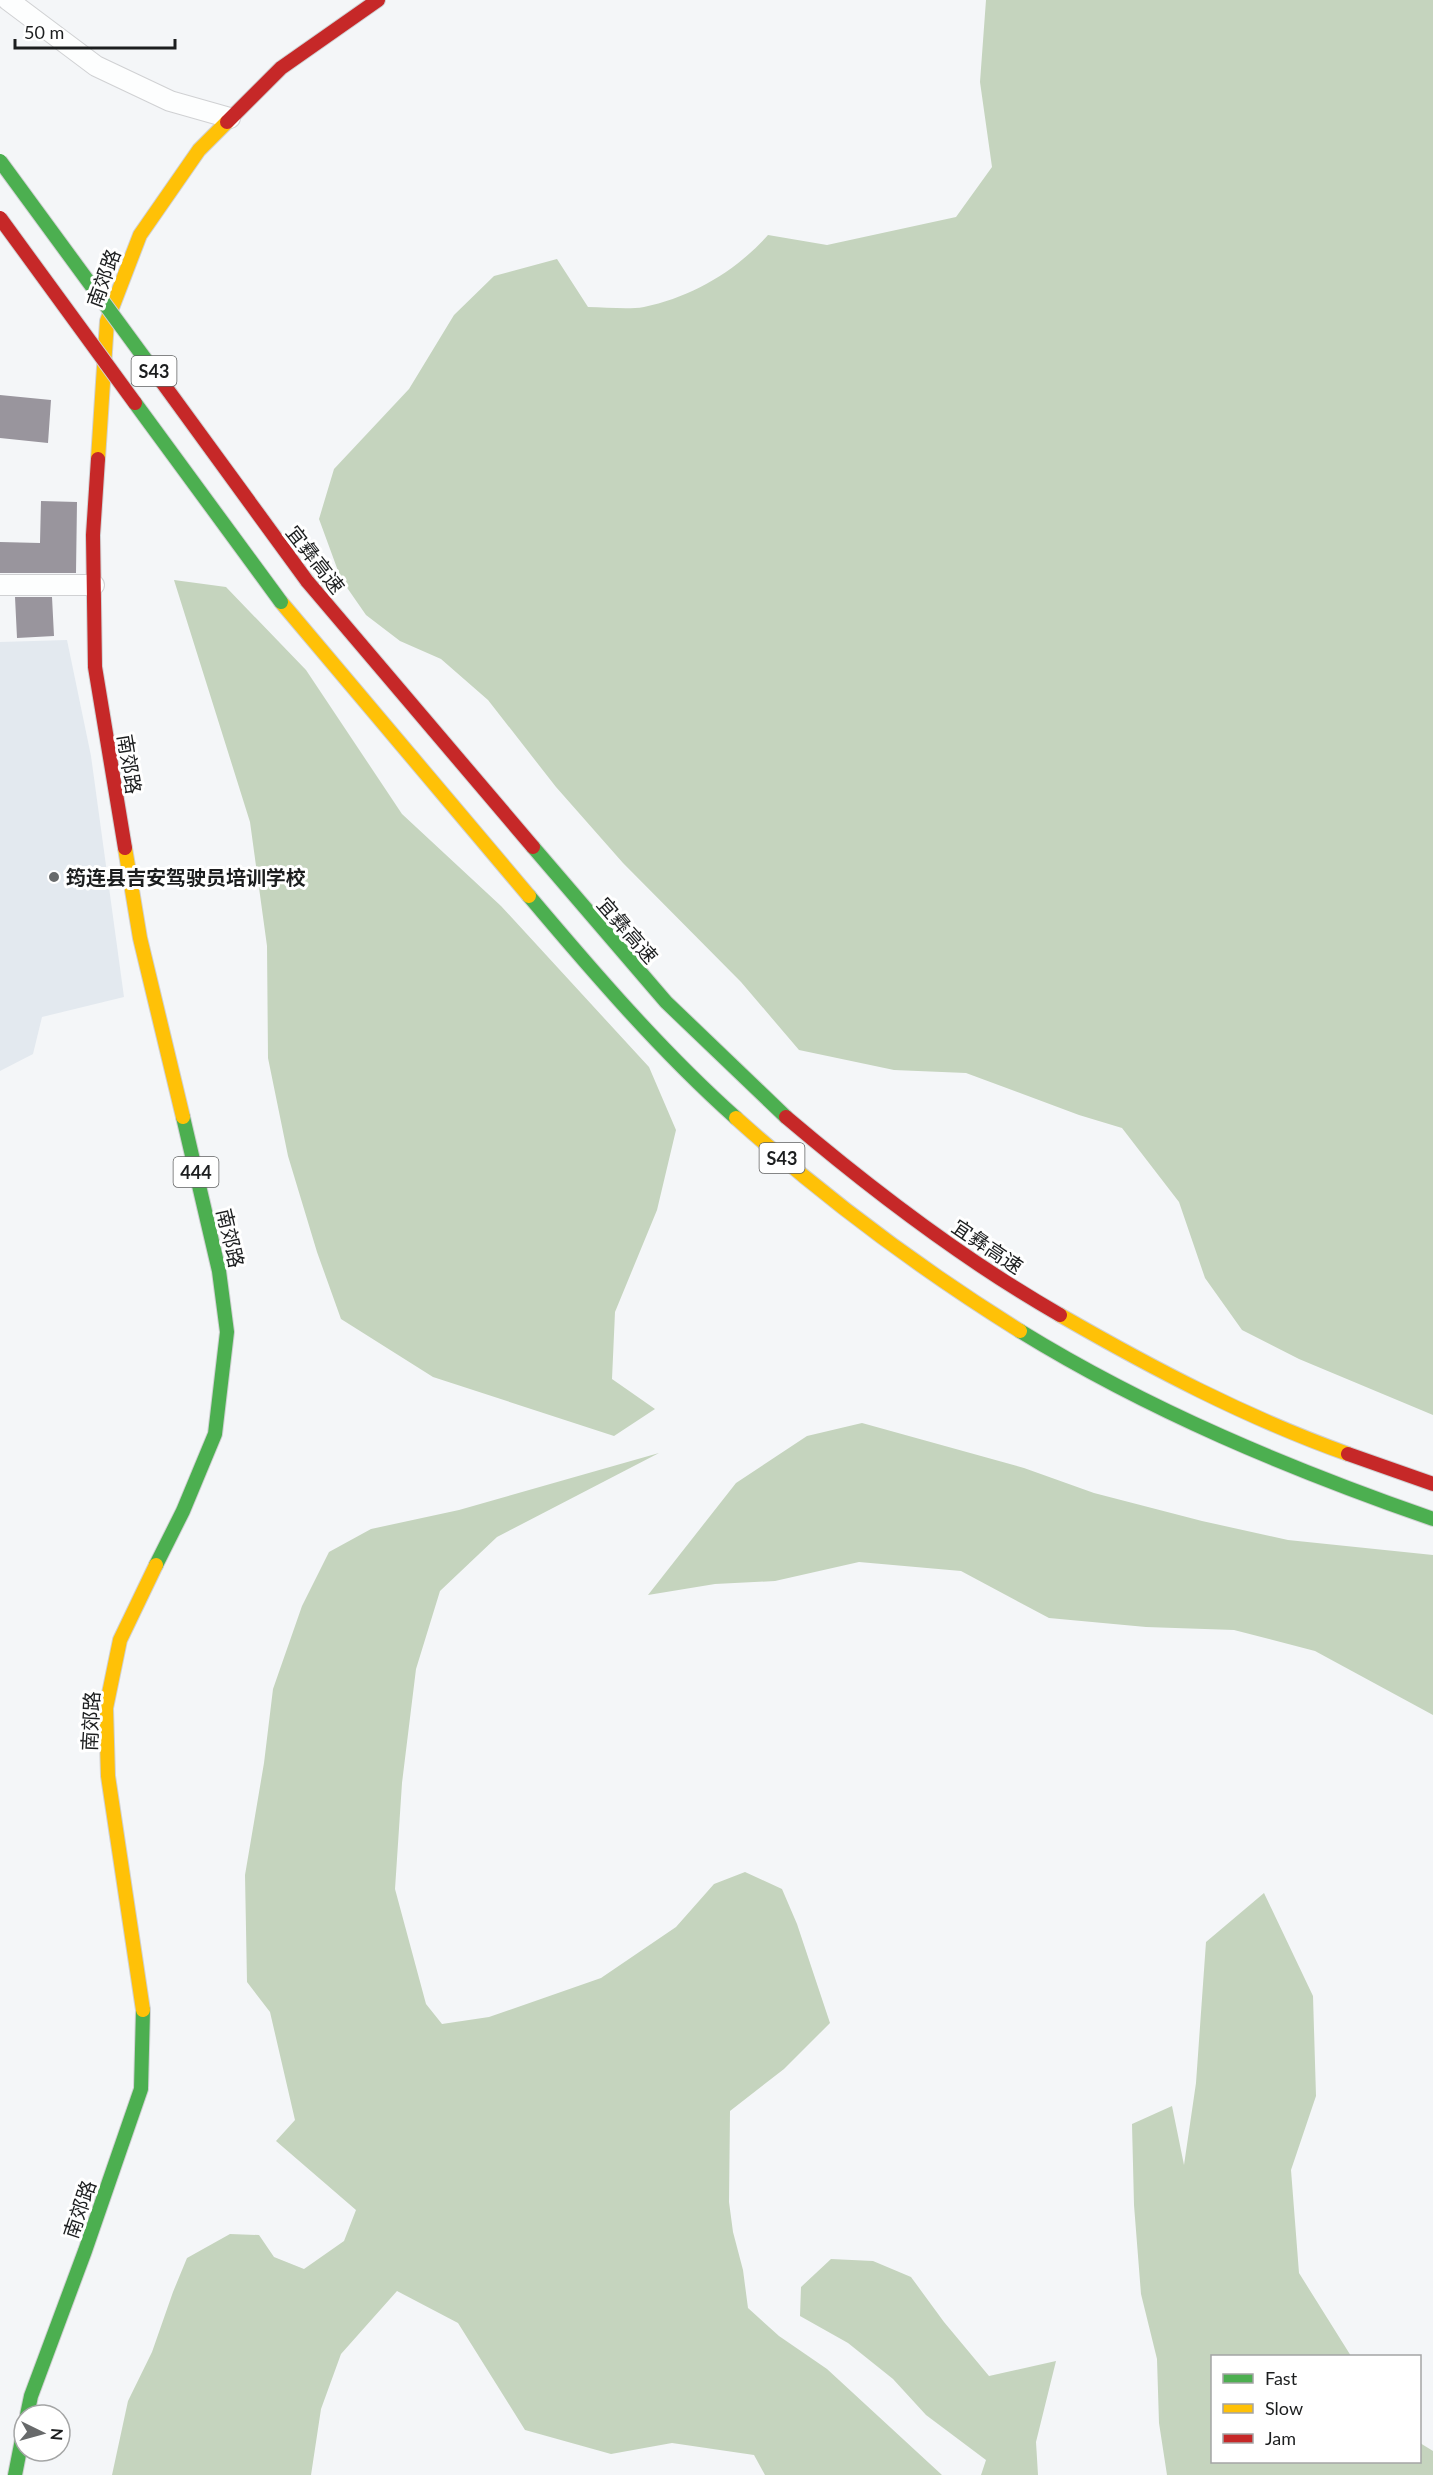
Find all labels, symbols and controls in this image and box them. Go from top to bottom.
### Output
scale bar [15,12,176,50]
text: 50 m [24,21,64,43]
street label: 南郊路 [81,246,125,310]
road number: S43 [132,356,176,386]
street label: 宜彝高速 [282,520,350,598]
street label: 南郊路 [113,732,147,796]
place label: 筠连县吉安驾驶员培训学校 [66,865,306,889]
marker: 筠连县吉安驾驶员培训学校 [47,870,61,884]
street label: 宜彝高速 [593,892,663,968]
road number: S43 [760,1143,804,1173]
road number: 444 [174,1157,218,1187]
street label: 南郊路 [213,1206,249,1270]
street label: 宜彝高速 [948,1214,1028,1278]
street label: 南郊路 [76,1690,104,1752]
street label: 南郊路 [58,2177,100,2241]
legend [1211,2355,1421,2463]
text: Fast [1265,2367,1298,2389]
text: Slow [1265,2397,1303,2419]
north arrow [12,2403,72,2463]
text: N [47,2427,67,2441]
text: Jam [1265,2427,1296,2449]

